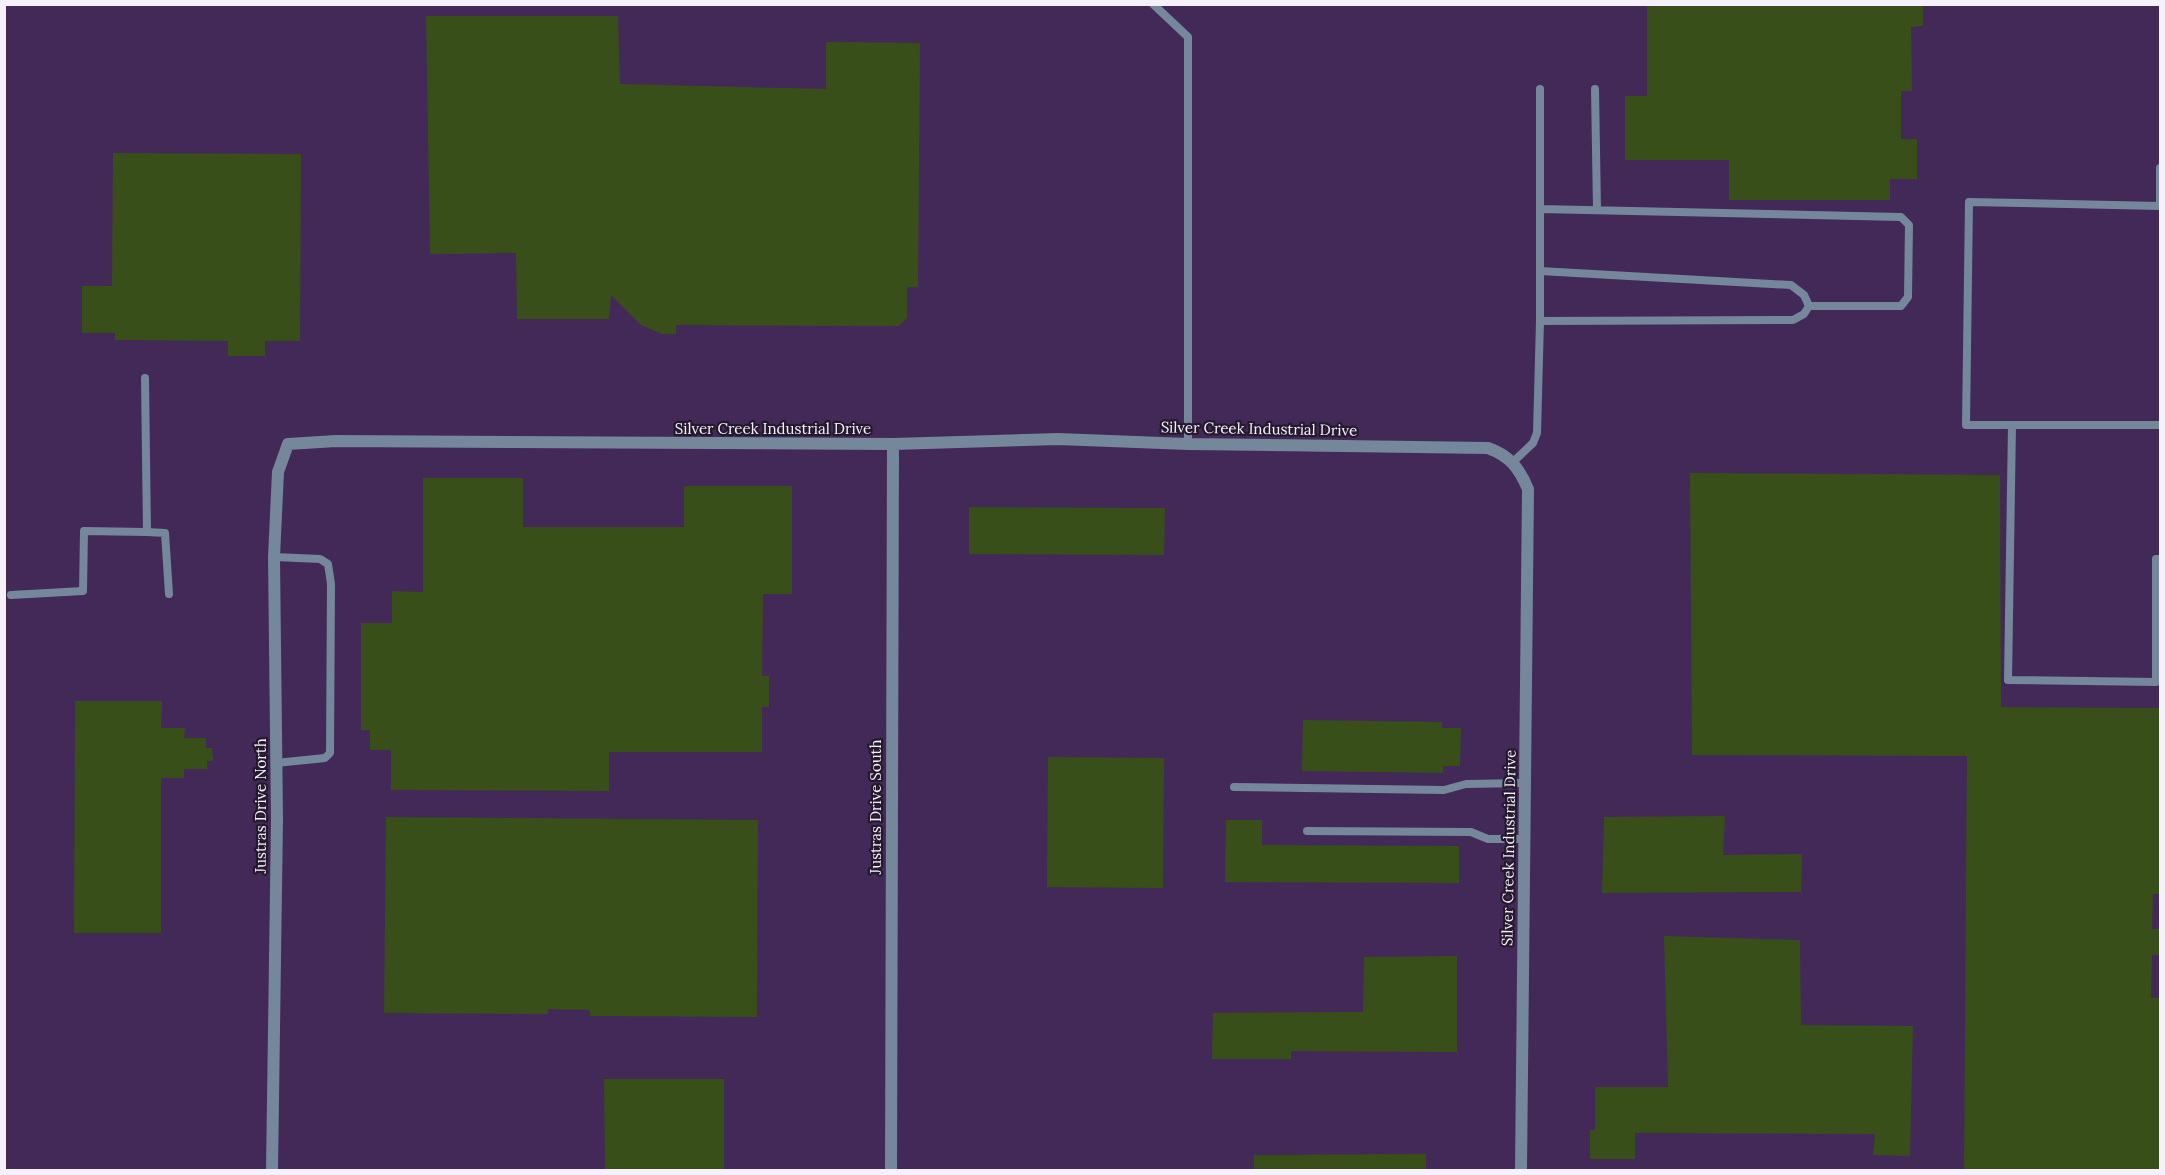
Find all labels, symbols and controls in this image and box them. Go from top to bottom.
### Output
street label: Silver Creek Industrial Drive [1161,417,1357,440]
street label: Silver Creek Industrial Drive [675,419,871,438]
street label: Justras Drive North [251,738,270,875]
street label: Justras Drive South [866,740,885,875]
street label: Silver Creek Industrial Drive [1497,750,1520,946]

